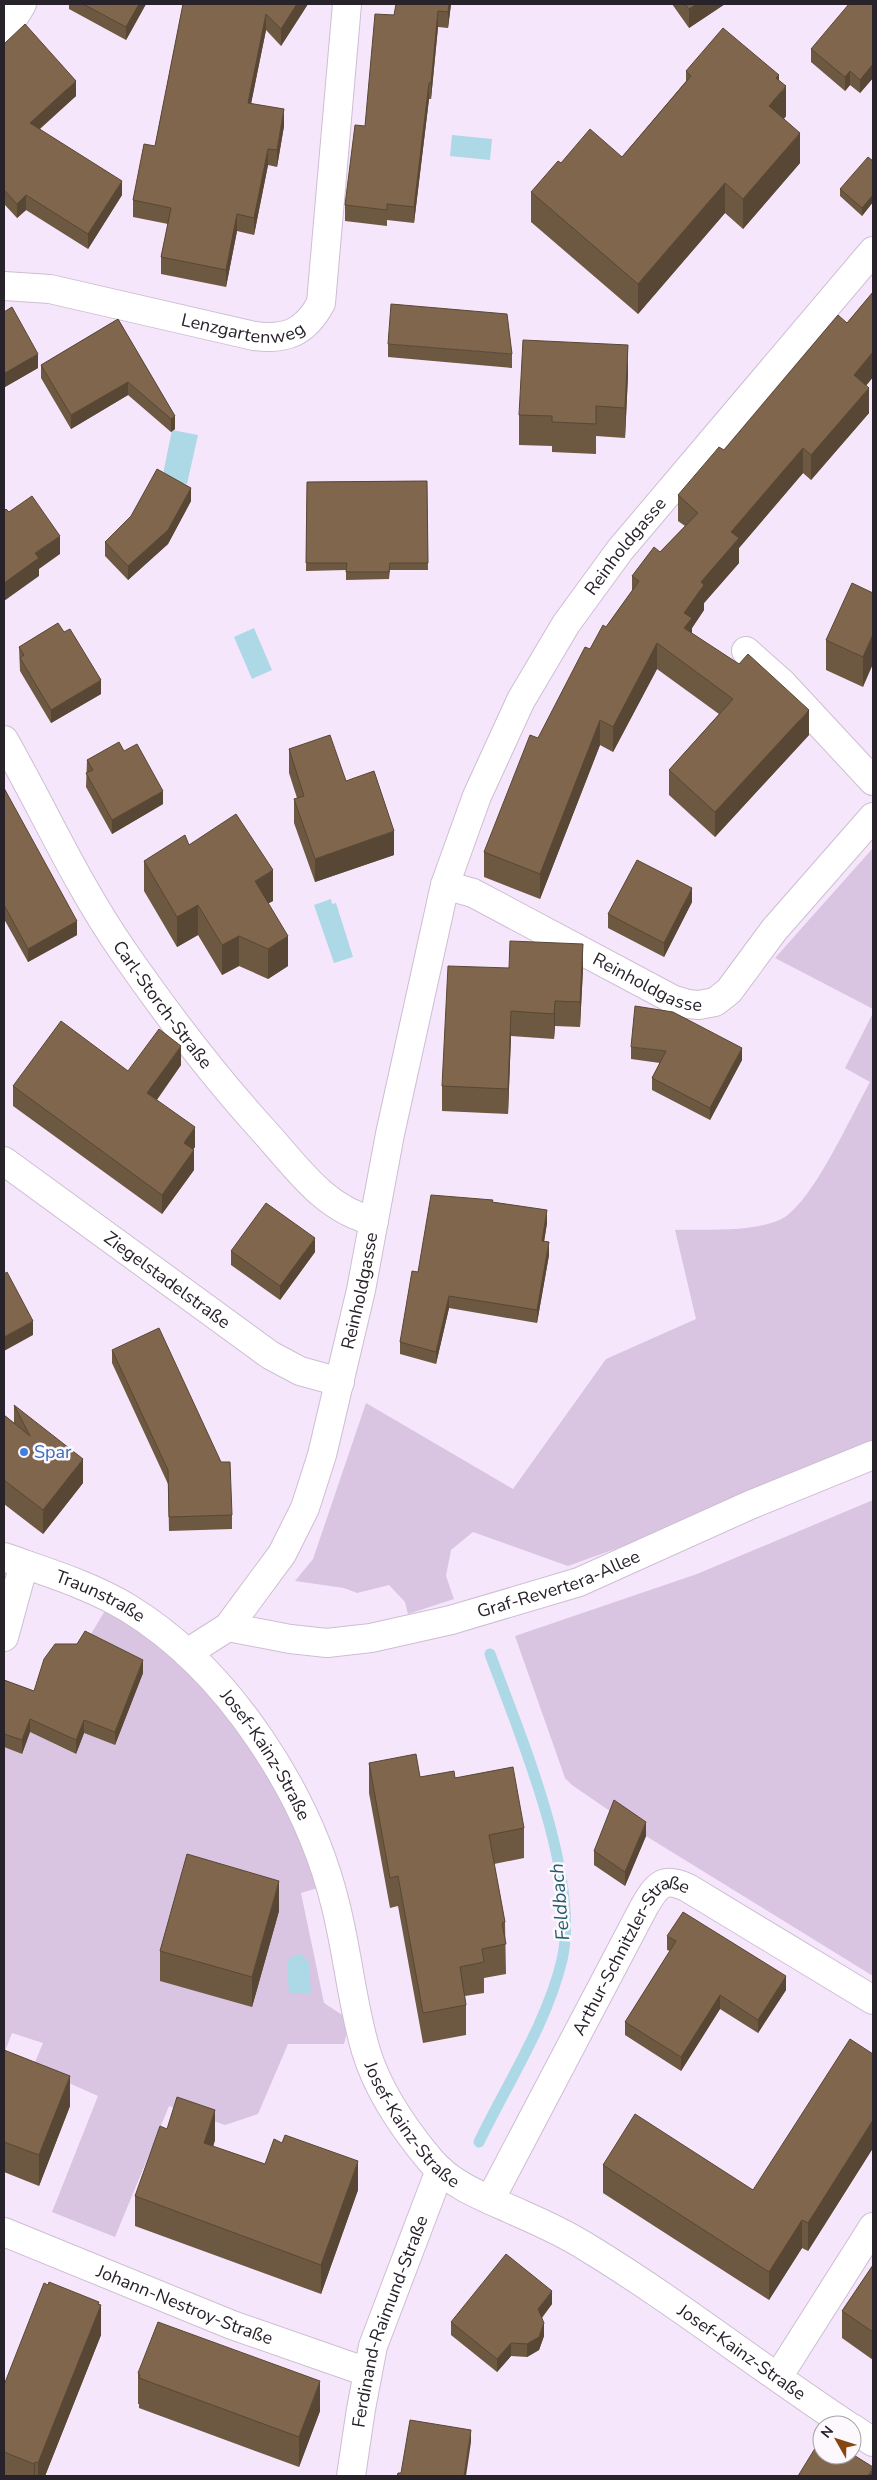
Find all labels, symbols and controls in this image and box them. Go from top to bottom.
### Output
street label: Lenzgartenweg [179,308,310,349]
street label: Reinholdgasse [579,492,672,600]
street label: Carl-Storch-Straße [107,936,218,1074]
street label: Reinholdgasse [589,947,703,1017]
street label: Ziegelstadelstraße [99,1226,235,1334]
street label: Reinholdgasse [335,1230,383,1352]
place label: Spar [34,1440,72,1464]
marker: Spar [18,1446,30,1458]
street label: Graf-Revertera-Allee [474,1544,644,1624]
street label: Traunstraße [52,1564,150,1628]
street label: Josef-Kainz-Straße [214,1683,316,1824]
water label: Feldbach [544,1862,576,1942]
street label: Arthur-Schnitzler-Straße [567,1870,694,2040]
street label: Josef-Kainz-Straße [358,2057,464,2193]
street label: Ferdinand-Raimund-Straße [346,2212,434,2429]
street label: Johann-Nestroy-Straße [92,2259,276,2350]
street label: Josef-Kainz-Straße [672,2298,811,2406]
north arrow [812,2415,862,2465]
text: N [817,2422,838,2442]

